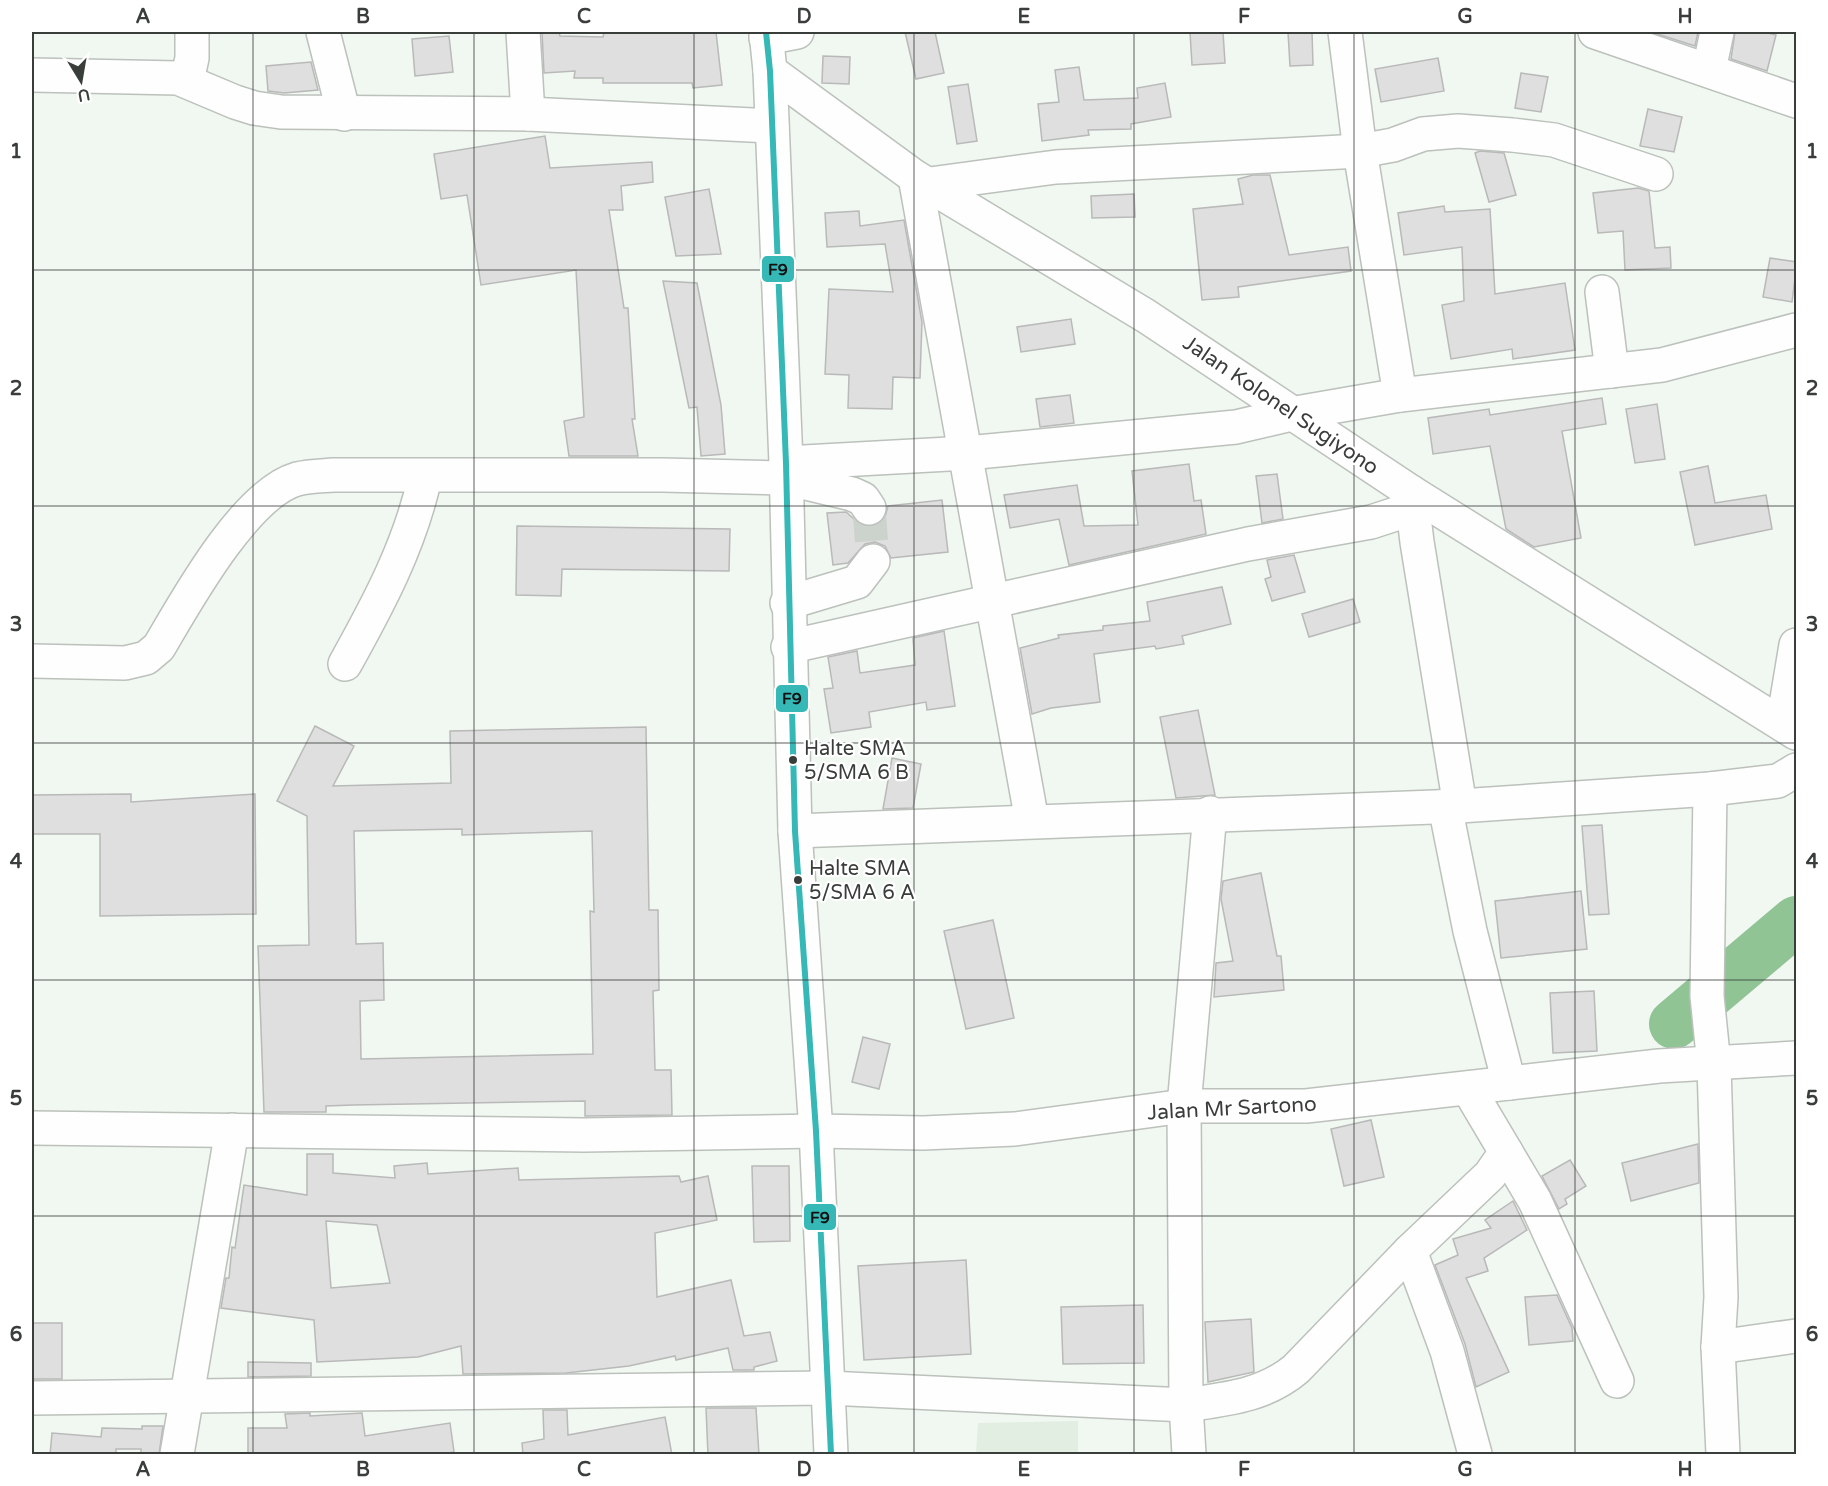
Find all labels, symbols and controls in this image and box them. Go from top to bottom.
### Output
text: A [136,5,151,29]
text: B [356,5,370,29]
text: C [577,5,591,29]
text: D [796,5,812,29]
text: E [1018,5,1031,29]
text: F [1238,5,1250,29]
text: G [1457,5,1473,29]
text: H [1677,5,1693,29]
north arrow [51,51,111,111]
text: U [76,84,92,106]
text: 1 [10,140,22,164]
text: 1 [1806,140,1818,164]
line badge: F9 [761,255,795,283]
text: F9 [768,260,788,280]
street label: Jalan Kolonel Sugiyono [1178,331,1383,480]
text: 2 [10,377,22,401]
text: 2 [1806,377,1818,401]
text: 3 [10,613,22,637]
text: 3 [1806,613,1818,637]
line badge: F9 [775,684,809,713]
text: F9 [782,689,802,709]
place label: Halte SMA 5/SMA 6 B [804,737,909,785]
marker: Halte SMA 5/SMA 6 B [787,754,799,766]
text: 4 [10,850,23,874]
text: 4 [1806,850,1819,874]
place label: Halte SMA 5/SMA 6 A [809,857,915,905]
marker: Halte SMA 5/SMA 6 A [792,874,804,886]
text: 5 [10,1087,22,1111]
text: 5 [1806,1087,1818,1111]
street label: Jalan Mr Sartono [1147,1092,1317,1125]
line badge: F9 [803,1203,837,1231]
text: F9 [810,1208,830,1228]
text: 6 [10,1323,22,1347]
text: 6 [1806,1323,1818,1347]
text: A [136,1458,151,1482]
text: B [356,1458,370,1482]
text: C [577,1458,591,1482]
text: D [796,1458,812,1482]
text: E [1018,1458,1031,1482]
text: F [1238,1458,1250,1482]
text: G [1457,1458,1473,1482]
text: H [1677,1458,1693,1482]

